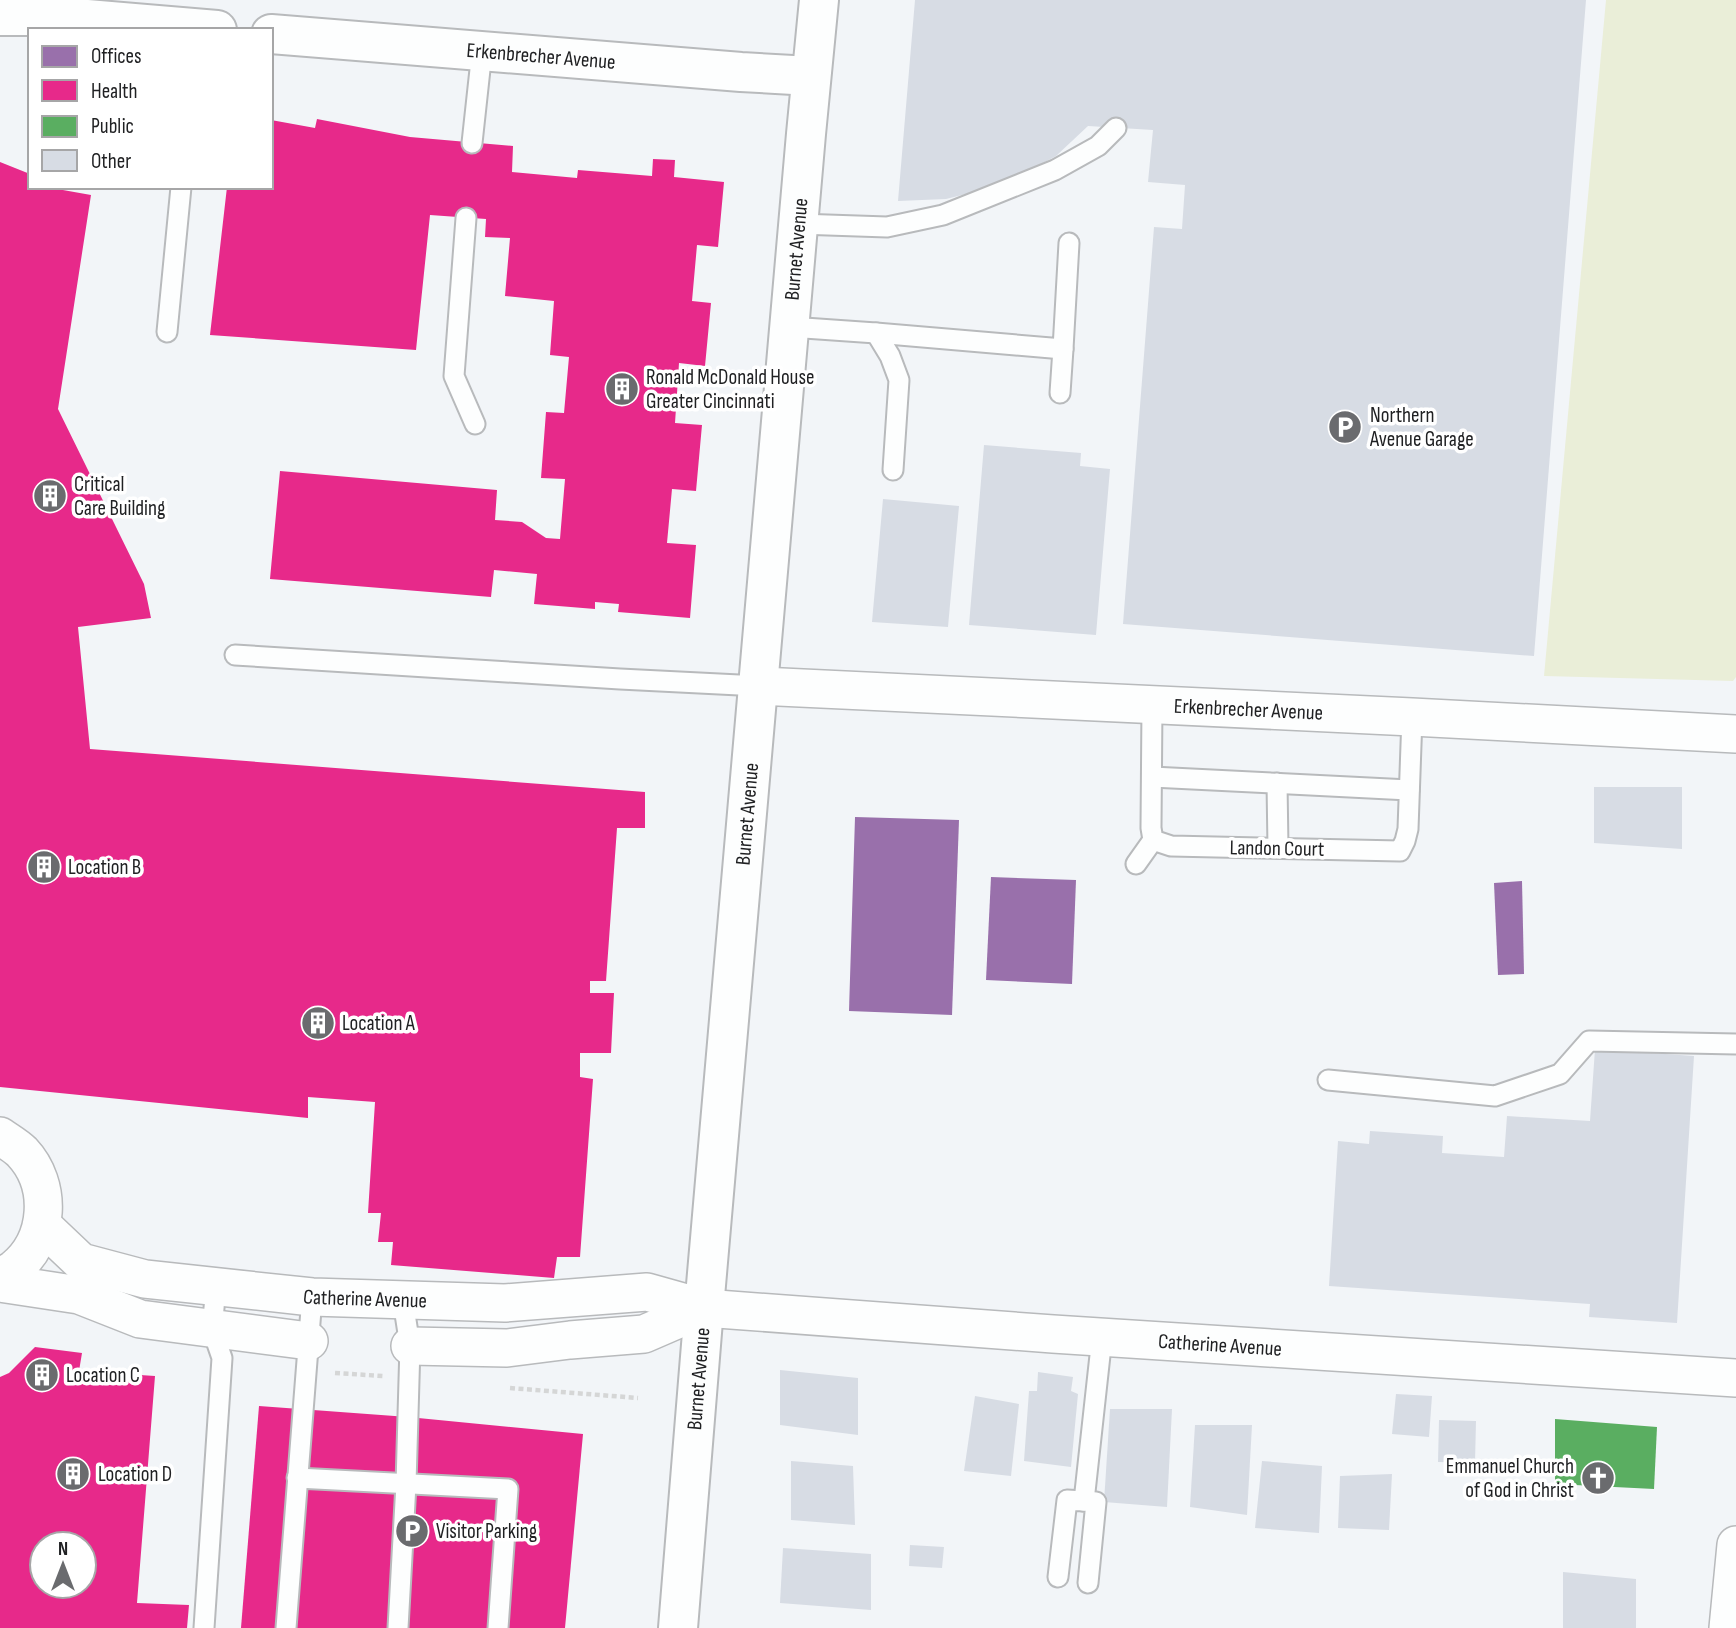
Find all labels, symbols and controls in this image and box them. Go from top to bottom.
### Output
legend [28,28,273,189]
street label: Erkenbrecher Avenue [466,38,617,75]
text: Offices [91,44,142,69]
text: Health [91,79,138,104]
text: Public [91,114,134,139]
text: Other [91,149,131,174]
street label: Burnet Avenue [780,197,813,301]
place label: Ronald McDonald House Greater Cincinnati [646,365,814,414]
building icon: Ronald McDonald House Greater Cincinnati [603,370,641,408]
place label: Northern Avenue Garage [1369,403,1474,452]
parking icon: Northern Avenue Garage [1326,408,1364,446]
place label: Critical Care Building [74,472,165,521]
building icon: Critical Care Building [31,477,69,515]
street label: Erkenbrecher Avenue [1173,694,1324,726]
street label: Burnet Avenue [731,762,764,866]
street label: Landon Court [1229,835,1325,862]
building icon: Location B [25,848,63,886]
place label: Location B [68,855,141,880]
building icon: Location A [299,1004,337,1042]
place label: Location A [342,1011,416,1036]
street label: Catherine Avenue [302,1284,427,1314]
street label: Burnet Avenue [682,1327,715,1431]
street label: Catherine Avenue [1157,1329,1283,1362]
building icon: Location C [23,1356,61,1394]
place label: Location C [66,1363,140,1388]
place label: Emmanuel Church of God in Christ [1446,1454,1574,1503]
building icon: Location D [54,1455,92,1493]
church icon: Emmanuel Church of God in Christ [1579,1459,1617,1497]
place label: Location D [98,1462,172,1487]
parking icon: Visitor Parking [393,1512,431,1550]
place label: Visitor Parking [436,1519,537,1544]
north arrow [28,1530,98,1600]
text: N [58,1538,68,1561]

